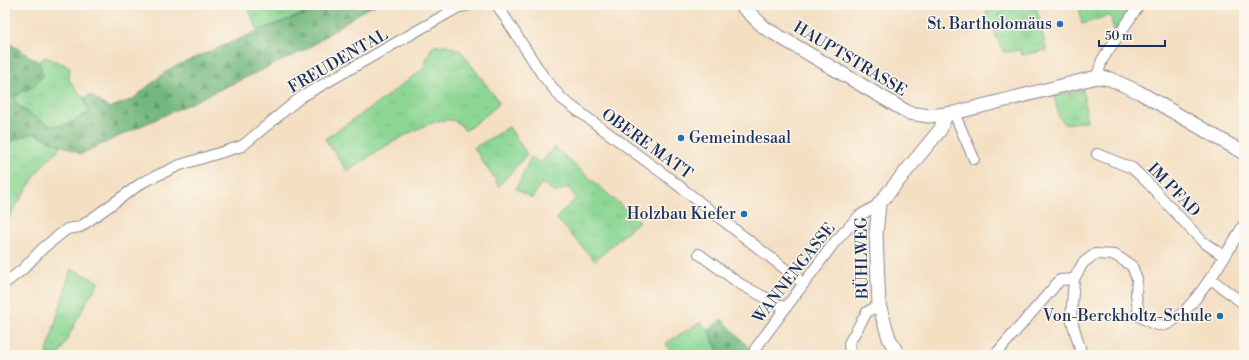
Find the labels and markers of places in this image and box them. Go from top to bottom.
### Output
place label: St. Bartholomäus [927,14,1052,34]
marker: St. Bartholomäus [1055,19,1065,29]
place label: Gemeindesaal [689,128,791,148]
marker: Gemeindesaal [676,133,686,143]
place label: Holzbau Kiefer [627,204,736,224]
marker: Holzbau Kiefer [739,209,749,219]
place label: Von-Berckholtz-Schule [1042,306,1212,326]
marker: Von-Berckholtz-Schule [1215,311,1225,321]

